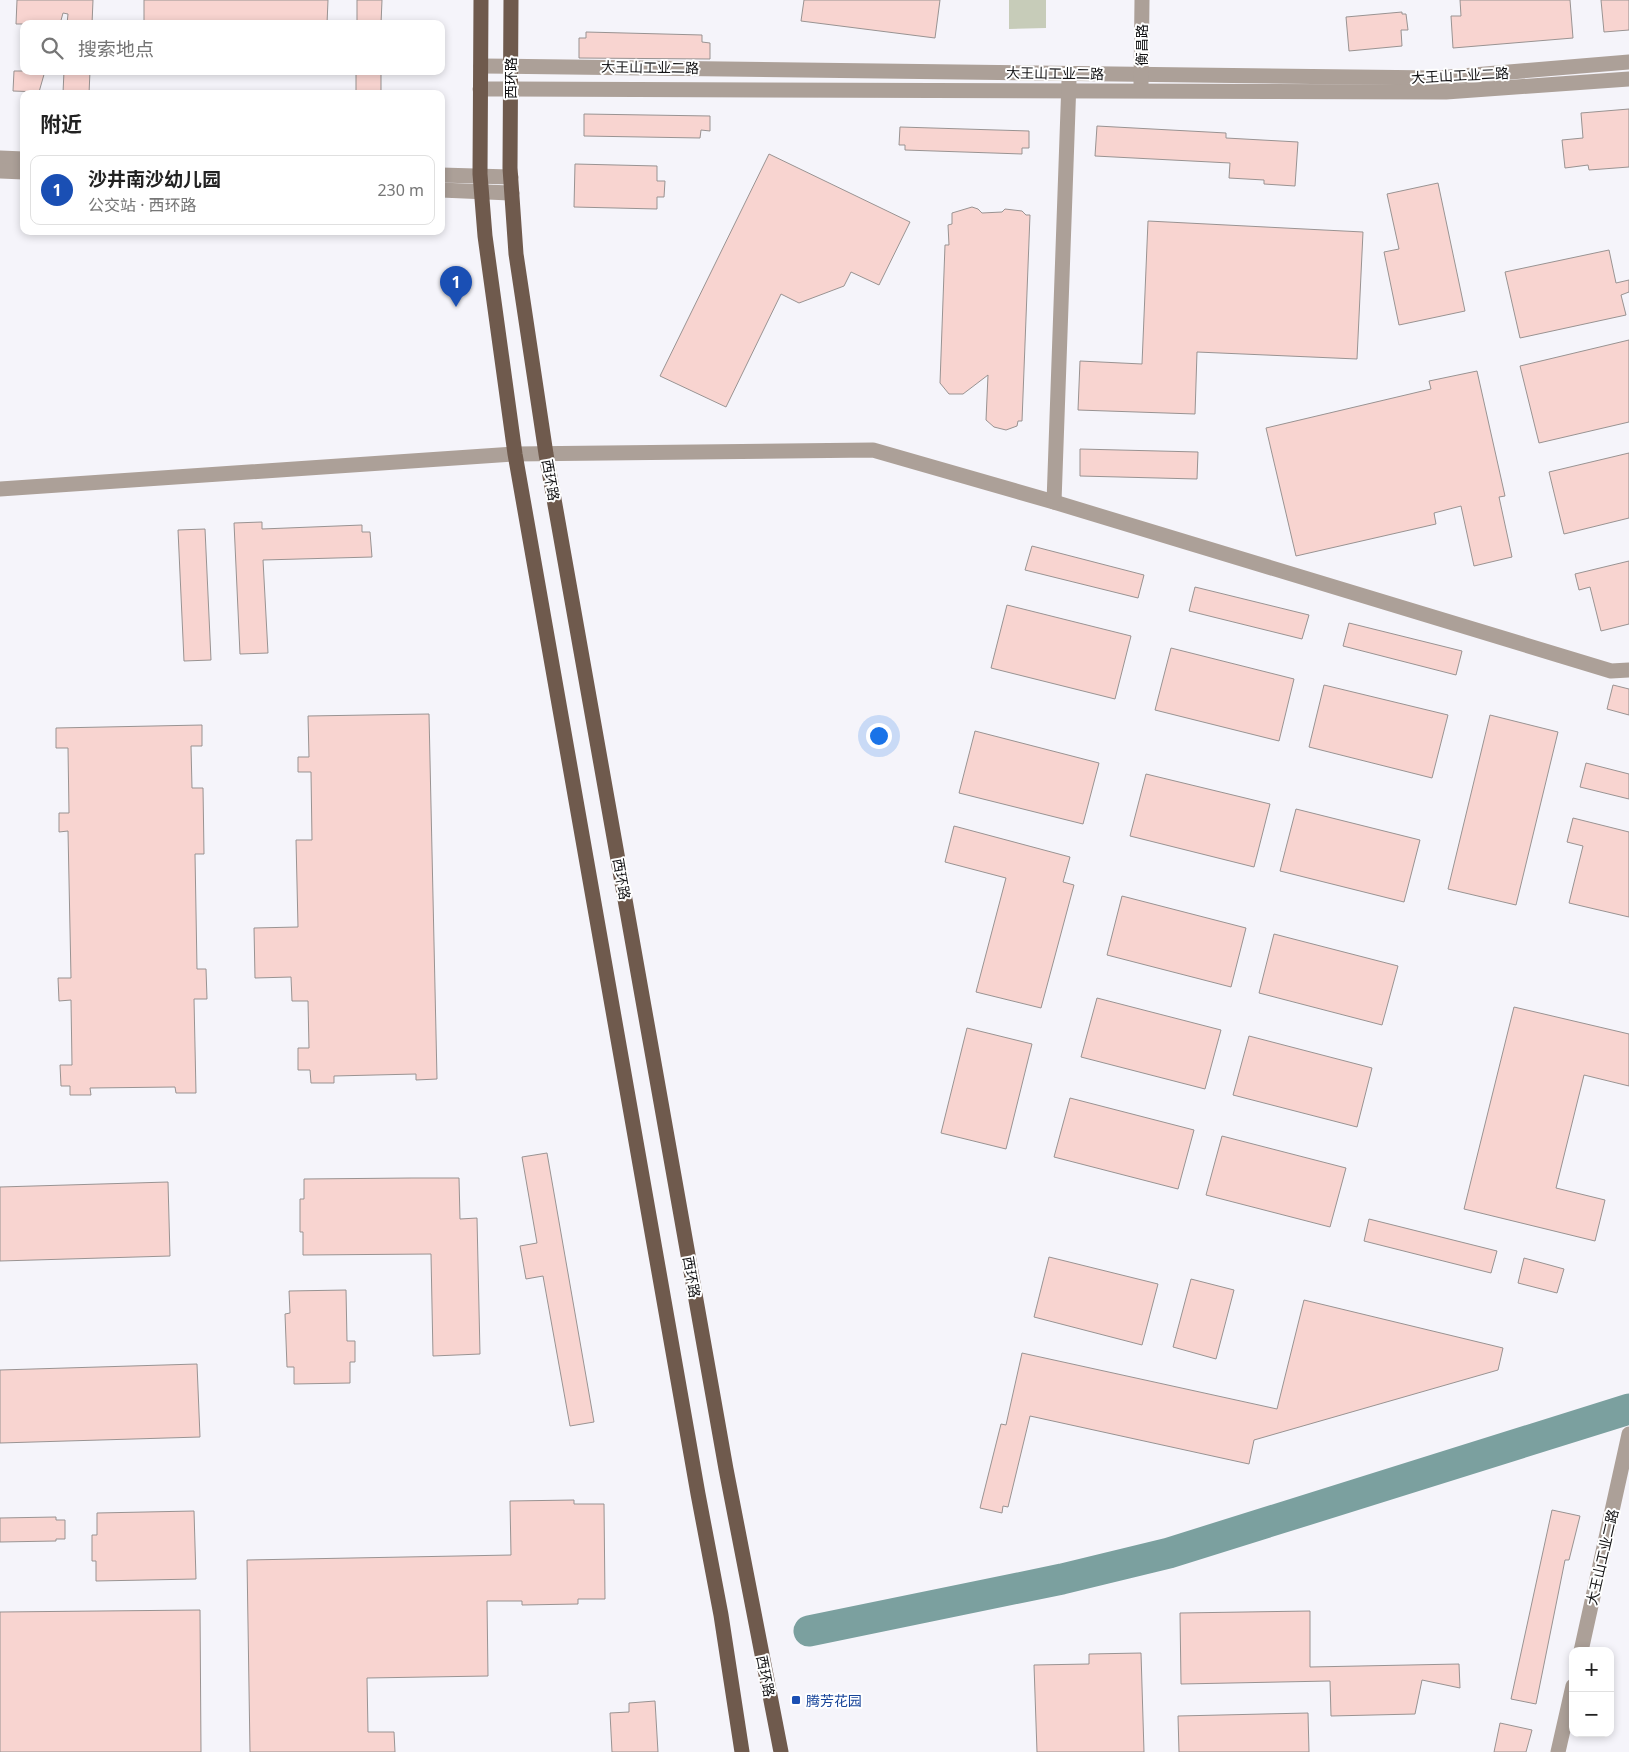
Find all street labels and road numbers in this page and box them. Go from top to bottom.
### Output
street label: 衡昌路 [1132,24,1151,66]
street label: 西环路 [501,57,520,99]
street label: 大王山工业二路 [601,57,699,77]
street label: 大王山工业二路 [1006,63,1104,83]
street label: 大王山工业二路 [1411,63,1509,87]
street label: 西环路 [538,458,564,502]
street label: 西环路 [609,857,635,901]
street label: 西环路 [679,1255,705,1299]
street label: 大王山工业二路 [1582,1507,1622,1607]
street label: 西环路 [753,1654,779,1698]

